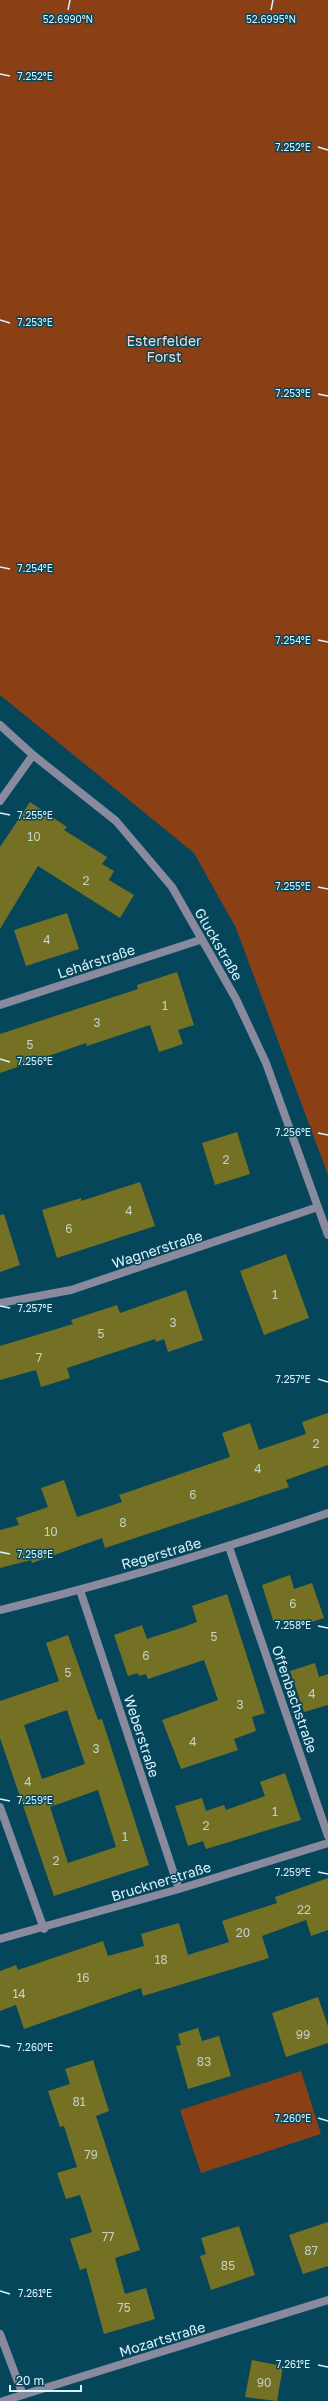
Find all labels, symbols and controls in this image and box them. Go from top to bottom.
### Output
text: 52.6990°N [43,13,93,25]
text: 52.6995°N [246,13,296,25]
text: 7.252°E [17,70,53,82]
text: 7.252°E [275,141,311,153]
text: 7.253°E [17,316,53,328]
park label: Esterfelder Forst [126,332,202,365]
text: 7.253°E [275,387,311,399]
text: 7.254°E [17,562,53,574]
text: 7.254°E [275,634,311,646]
text: 7.255°E [17,809,53,821]
house number: 10 [27,829,41,844]
house number: 2 [83,873,90,888]
text: 7.255°E [275,880,311,892]
street label: Gluckstraße [191,905,247,983]
house number: 4 [43,932,51,947]
street label: Lehárstraße [55,940,137,982]
house number: 1 [162,998,168,1013]
house number: 3 [93,1015,101,1030]
house number: 5 [27,1037,34,1052]
text: 7.256°E [17,1055,53,1067]
text: 7.256°E [275,1126,311,1138]
house number: 2 [223,1152,230,1167]
house number: 4 [125,1203,133,1218]
house number: 6 [65,1221,73,1236]
street label: Wagnerstraße [110,1226,204,1272]
house number: 1 [272,1287,278,1302]
text: 7.257°E [17,1302,53,1314]
house number: 3 [169,1315,177,1330]
house number: 5 [98,1326,105,1341]
house number: 7 [36,1350,42,1365]
text: 7.257°E [275,1373,311,1385]
house number: 2 [313,1436,320,1451]
house number: 4 [254,1461,262,1476]
house number: 6 [189,1487,197,1502]
house number: 8 [119,1515,127,1530]
house number: 10 [44,1524,58,1539]
street label: Regerstraße [119,1534,203,1572]
text: 7.258°E [17,1548,53,1560]
house number: 6 [289,1596,297,1611]
text: 7.258°E [275,1619,311,1631]
house number: 5 [211,1629,218,1644]
street label: Offenbachstraße [269,1643,321,1755]
house number: 6 [142,1648,150,1663]
house number: 5 [65,1665,72,1680]
house number: 4 [308,1686,316,1701]
street label: Weberstraße [121,1693,163,1779]
house number: 3 [236,1697,244,1712]
house number: 4 [189,1734,197,1749]
house number: 3 [92,1741,100,1756]
house number: 4 [24,1774,32,1789]
text: 7.259°E [17,1794,53,1806]
house number: 1 [272,1804,278,1819]
house number: 2 [203,1818,210,1833]
house number: 1 [122,1829,128,1844]
house number: 2 [53,1853,60,1868]
street label: Brucknerstraße [109,1858,213,1904]
text: 7.259°E [275,1866,311,1878]
house number: 22 [297,1902,311,1917]
house number: 20 [236,1925,250,1940]
house number: 18 [154,1952,168,1967]
house number: 16 [76,1970,90,1985]
house number: 14 [12,1986,26,2001]
house number: 99 [296,2027,310,2042]
text: 7.260°E [17,2041,53,2053]
house number: 83 [197,2054,211,2069]
house number: 81 [72,2094,86,2109]
text: 7.260°E [275,2112,311,2124]
house number: 79 [84,2147,98,2162]
house number: 77 [102,2229,114,2244]
house number: 87 [304,2243,318,2258]
house number: 85 [221,2258,235,2273]
text: 7.261°E [18,2287,52,2299]
house number: 75 [117,2300,131,2315]
street label: Mozartstraße [117,2318,207,2360]
text: 7.261°E [276,2358,310,2370]
scale bar [10,2367,81,2393]
text: 20 m [16,2373,44,2388]
house number: 90 [257,2375,271,2390]

